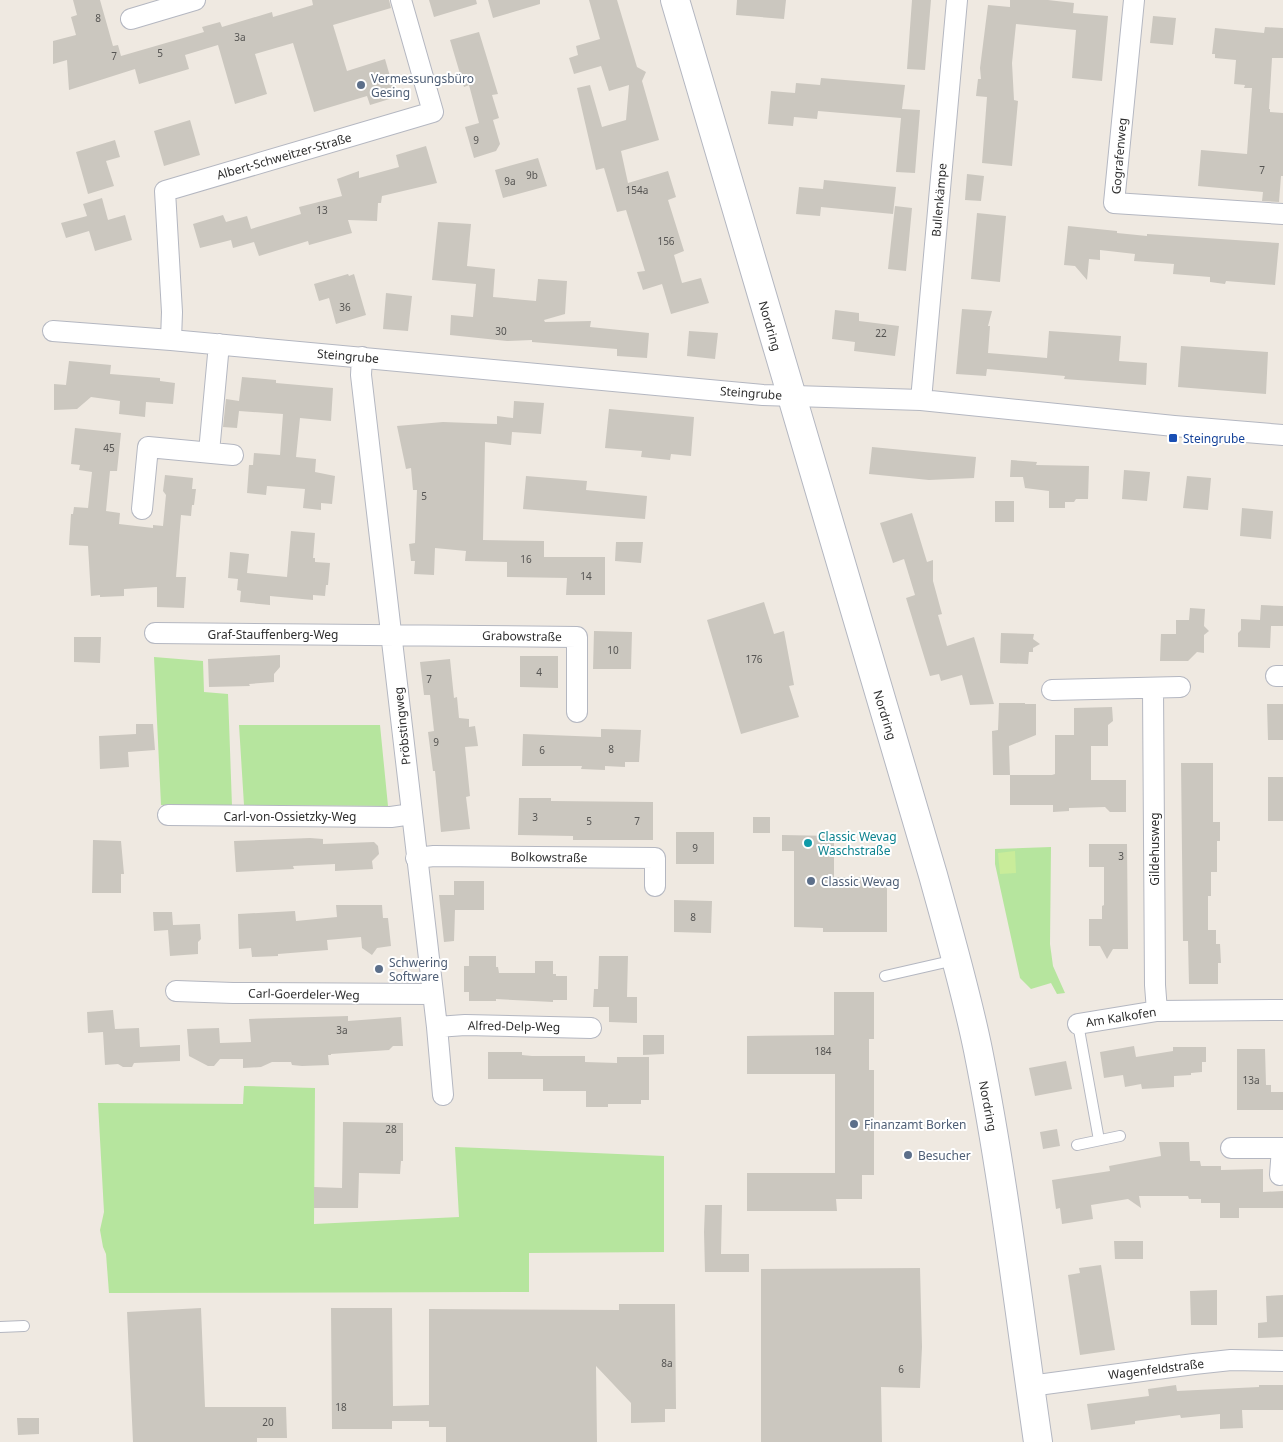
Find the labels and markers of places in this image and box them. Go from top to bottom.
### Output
place label: Vermessungsbüro Gesing [371,70,474,101]
marker: Vermessungsbüro Gesing [355,79,367,91]
place label: Steingrube [1183,430,1245,447]
marker: Steingrube [1167,432,1179,444]
place label: Classic Wevag Waschstraße [818,828,897,859]
marker: Classic Wevag Waschstraße [802,837,814,849]
place label: Classic Wevag [821,873,900,890]
marker: Classic Wevag [805,875,817,887]
place label: Schwering Software [389,954,448,985]
marker: Schwering Software [373,963,385,975]
place label: Finanzamt Borken [864,1116,967,1133]
marker: Finanzamt Borken [848,1118,860,1130]
place label: Besucher [918,1147,971,1164]
marker: Besucher [902,1149,914,1161]

